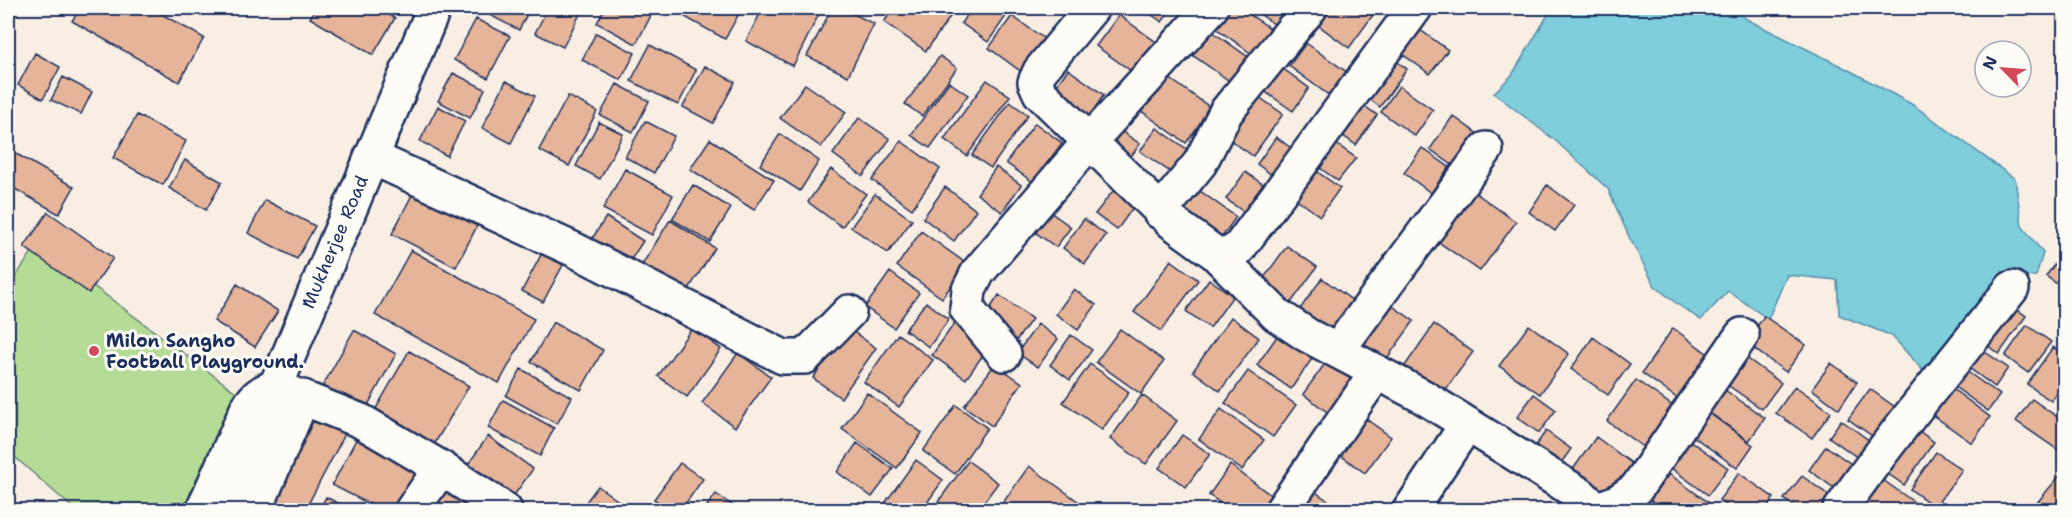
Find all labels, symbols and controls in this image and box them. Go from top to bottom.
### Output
north arrow [1973,39,2033,99]
text: N [1978,53,2002,73]
street label: Mukherjee Road [296,172,374,312]
place label: Milon Sangho Football Playground. [106,329,304,374]
marker: Milon Sangho Football Playground. [87,344,101,358]

